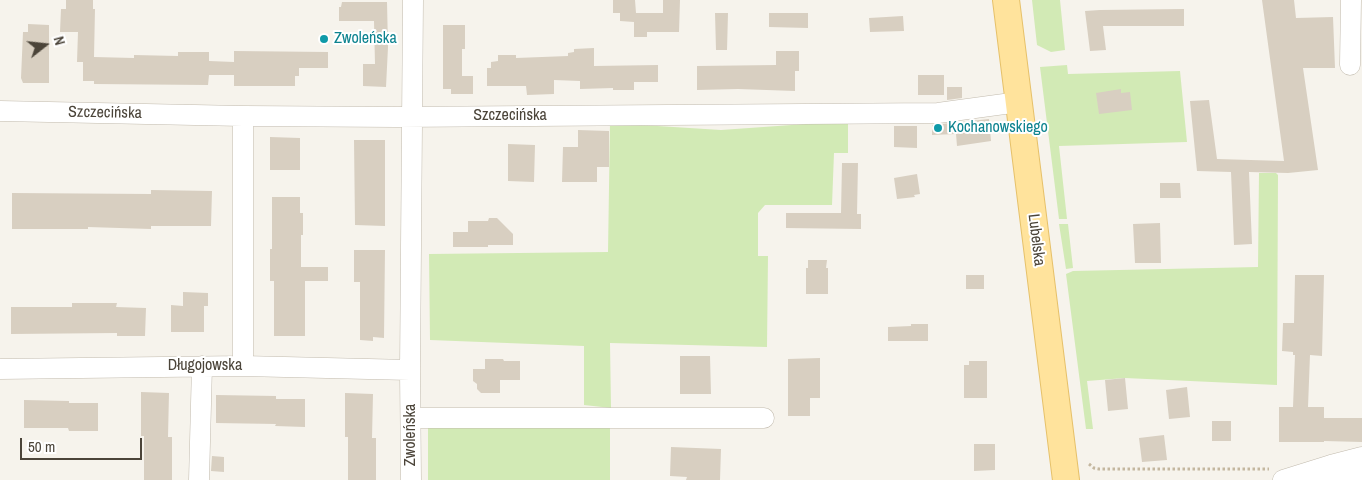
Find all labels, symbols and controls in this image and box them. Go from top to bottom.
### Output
north arrow [20,20,70,70]
place label: Zwoleńska [334,29,397,49]
marker: Zwoleńska [318,33,330,45]
text: N [50,34,69,47]
street label: Szczecińska [68,103,142,123]
street label: Szczecińska [473,106,547,126]
place label: Kochanowskiego [948,118,1048,138]
marker: Kochanowskiego [932,122,944,134]
street label: Lubelska [1023,213,1049,267]
street label: Długojowska [168,356,242,376]
street label: Zwoleńska [401,404,421,466]
scale bar [22,428,145,460]
text: 50 m [28,436,55,457]

